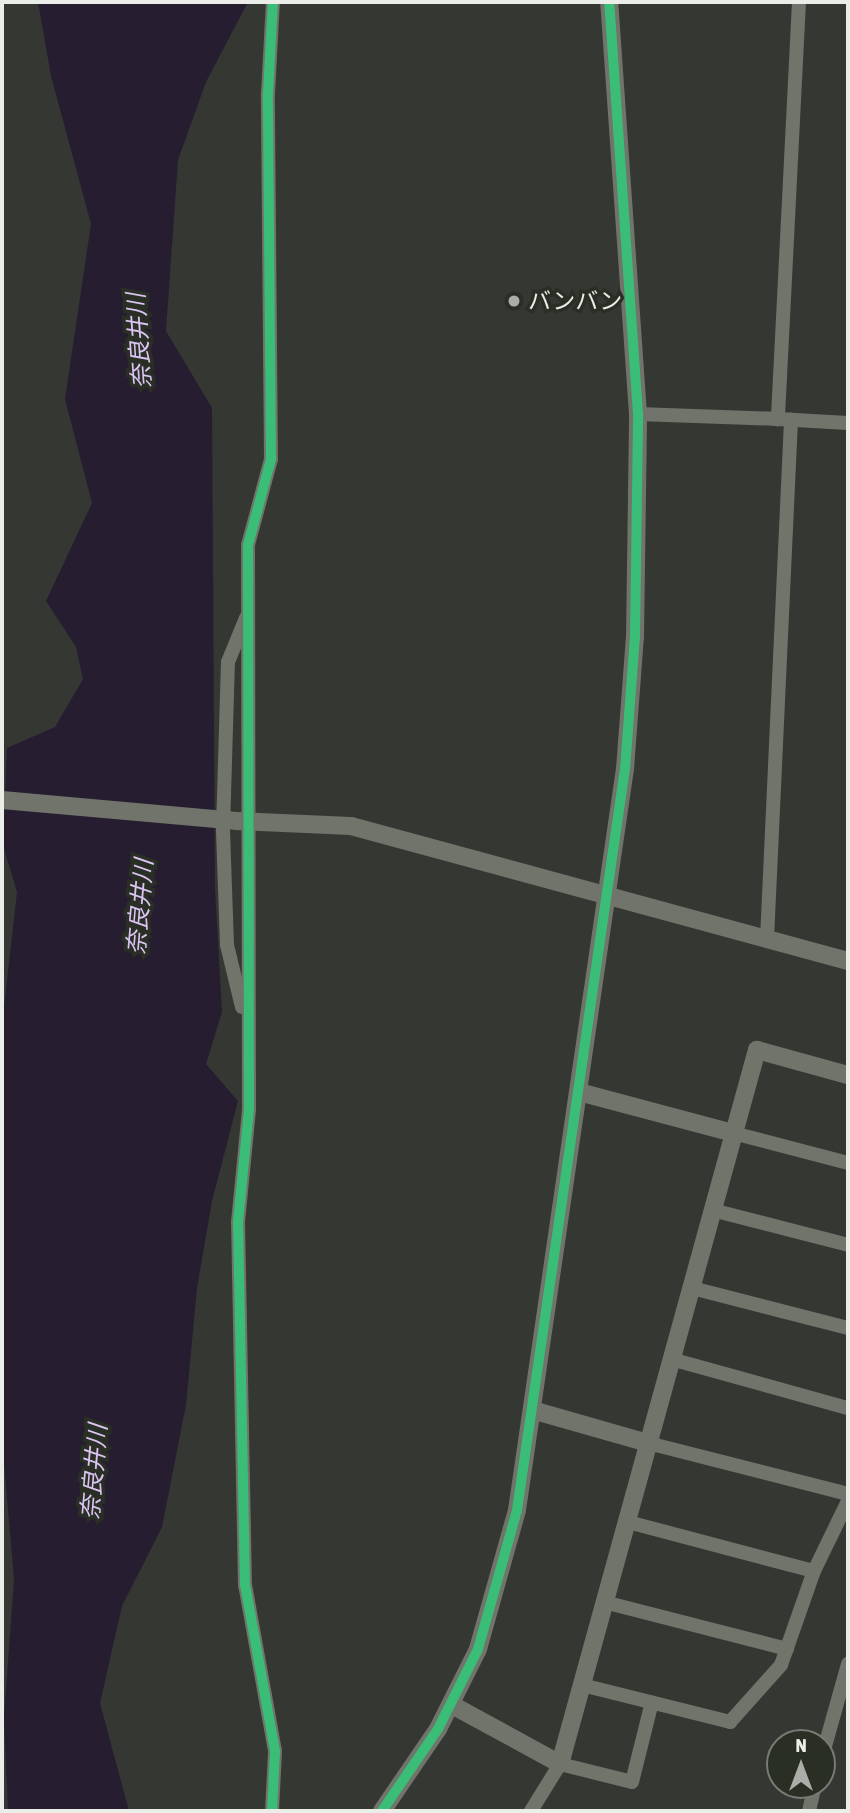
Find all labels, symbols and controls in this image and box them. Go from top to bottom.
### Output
place label: バンバン [528,287,620,315]
water label: 奈良井川 [121,292,157,390]
marker: バンバン [506,293,522,309]
water label: 奈良井川 [121,858,159,956]
water label: 奈良井川 [75,1423,113,1521]
north arrow [766,1729,836,1799]
text: N [795,1734,807,1756]

